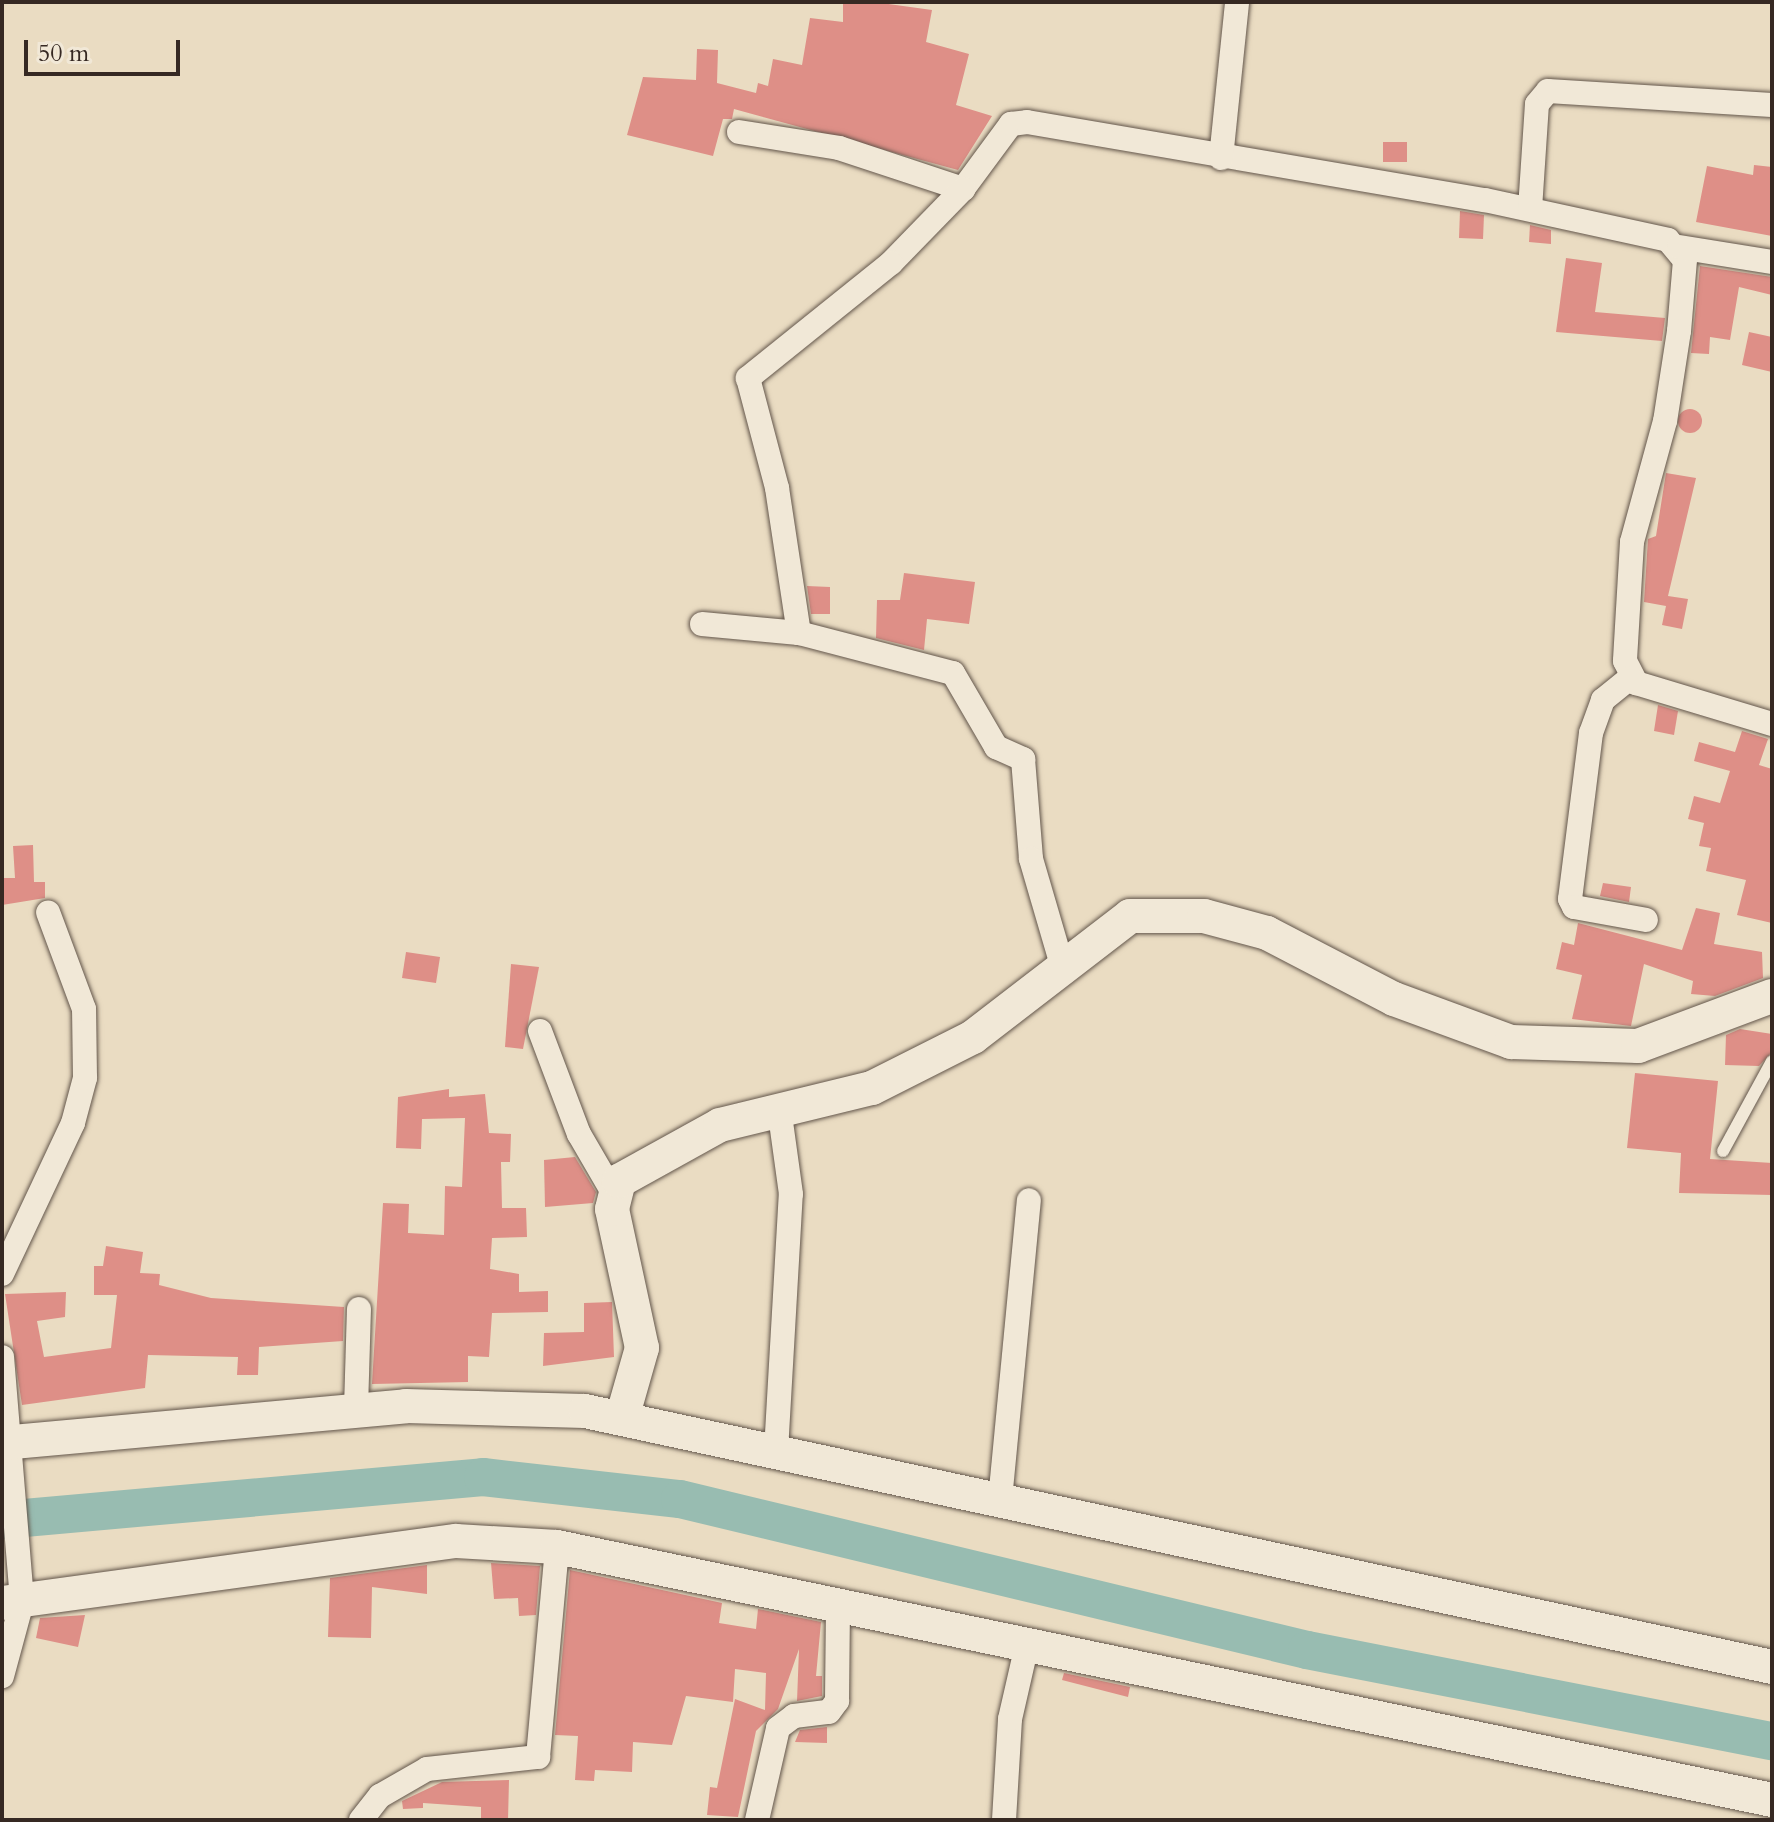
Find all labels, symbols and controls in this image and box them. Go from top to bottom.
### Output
scale bar [28,24,184,74]
text: 50 m [38,37,89,70]

